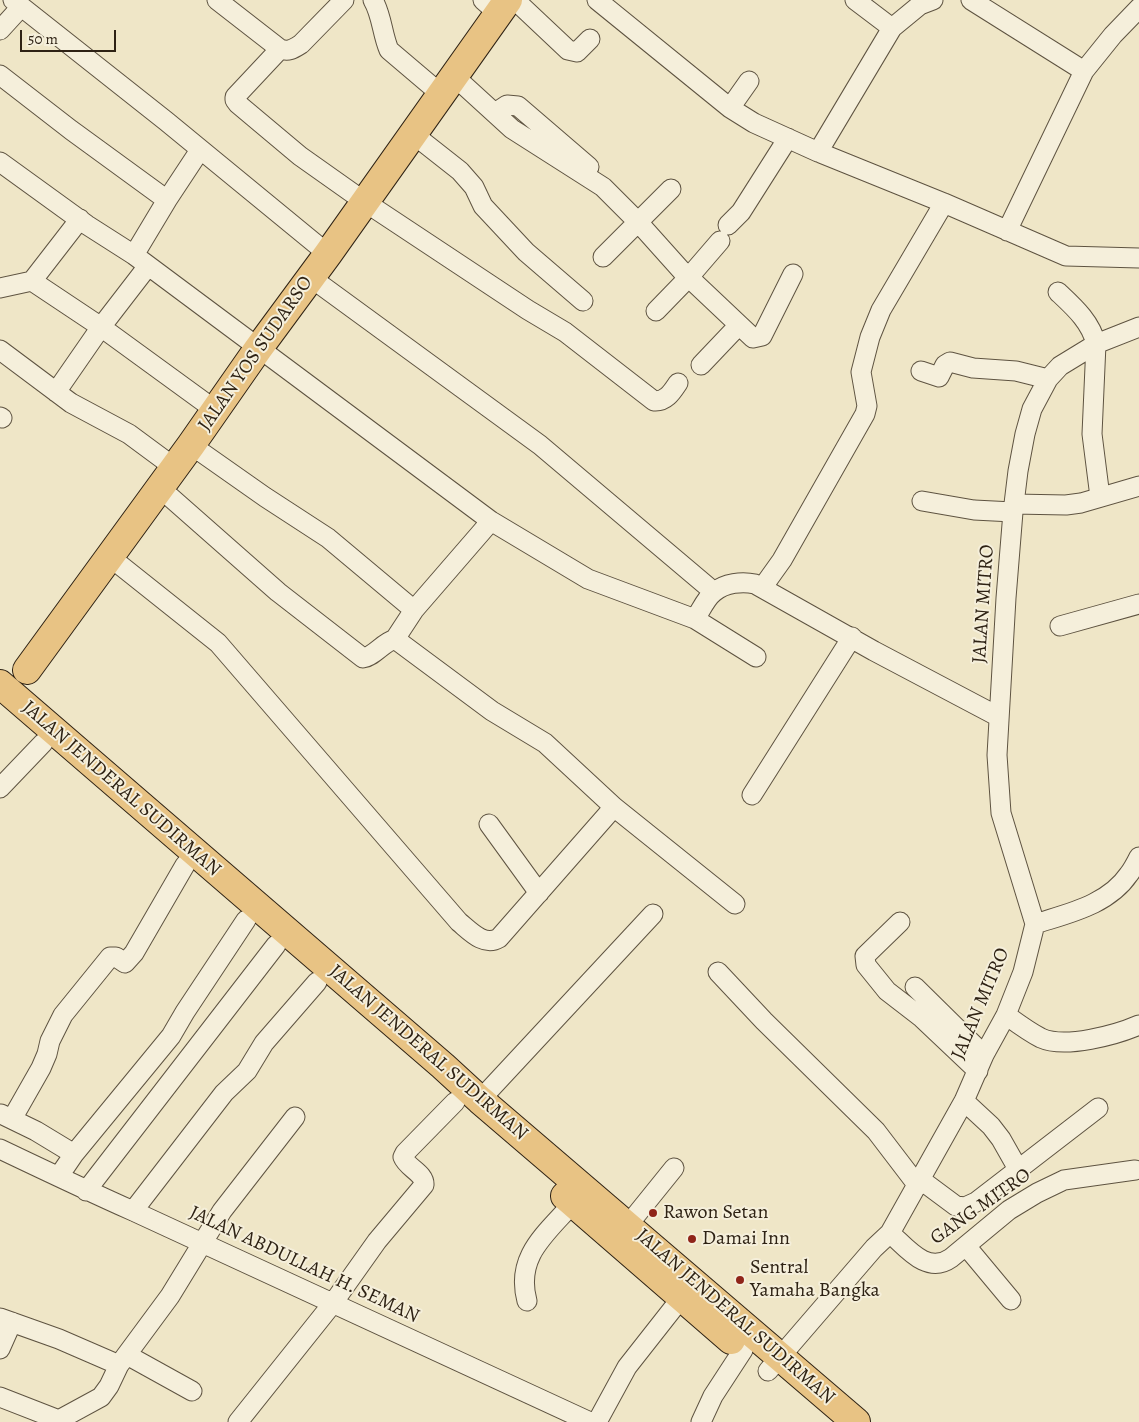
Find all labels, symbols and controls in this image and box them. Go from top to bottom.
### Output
scale bar [22,20,119,52]
text: 50 m [28,29,58,49]
street label: JALAN YOS SUDARSO [193,272,319,436]
street label: JALAN MITRO [968,544,1000,664]
street label: JALAN JENDERAL SUDIRMAN [17,696,225,882]
street label: JALAN MITRO [947,944,1015,1064]
street label: JALAN JENDERAL SUDIRMAN [324,960,532,1146]
street label: GANG MITRO [926,1164,1036,1250]
street label: JALAN ABDULLAH H. SEMAN [185,1201,423,1329]
place label: Rawon Setan [663,1201,768,1225]
marker: Rawon Setan [647,1207,659,1219]
street label: JALAN JENDERAL SUDIRMAN [631,1224,839,1410]
place label: Damai Inn [702,1227,790,1251]
marker: Damai Inn [686,1233,698,1245]
place label: Sentral Yamaha Bangka [750,1256,880,1303]
marker: Sentral Yamaha Bangka [734,1274,746,1286]

